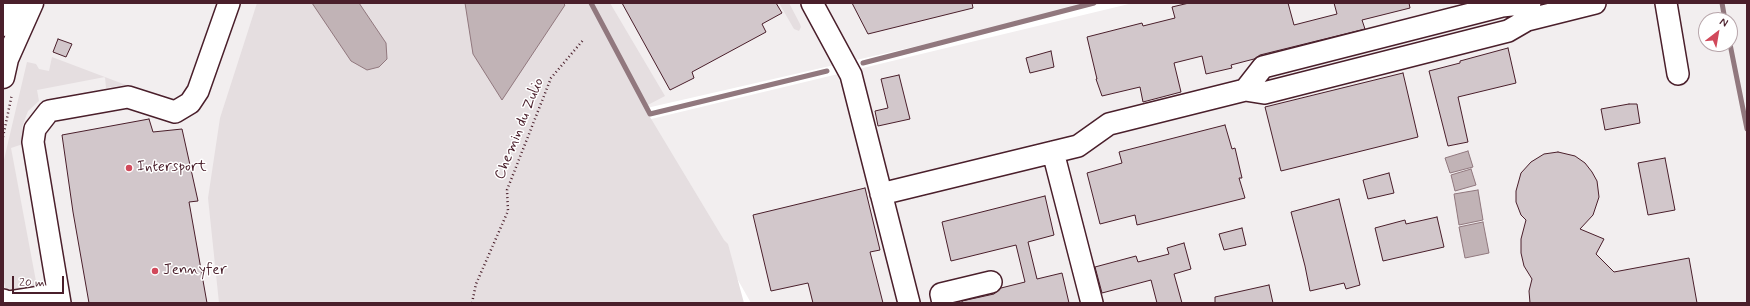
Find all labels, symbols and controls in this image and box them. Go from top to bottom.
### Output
north arrow [1698,12,1738,52]
text: N [1717,15,1730,30]
street label: Chemin du Zulio [491,75,549,183]
place label: Intersport [137,159,207,177]
marker: Intersport [124,163,134,173]
place label: Jennyfer [163,262,227,280]
marker: Jennyfer [150,266,160,276]
scale bar [14,268,66,294]
text: 20 m [19,275,45,291]

